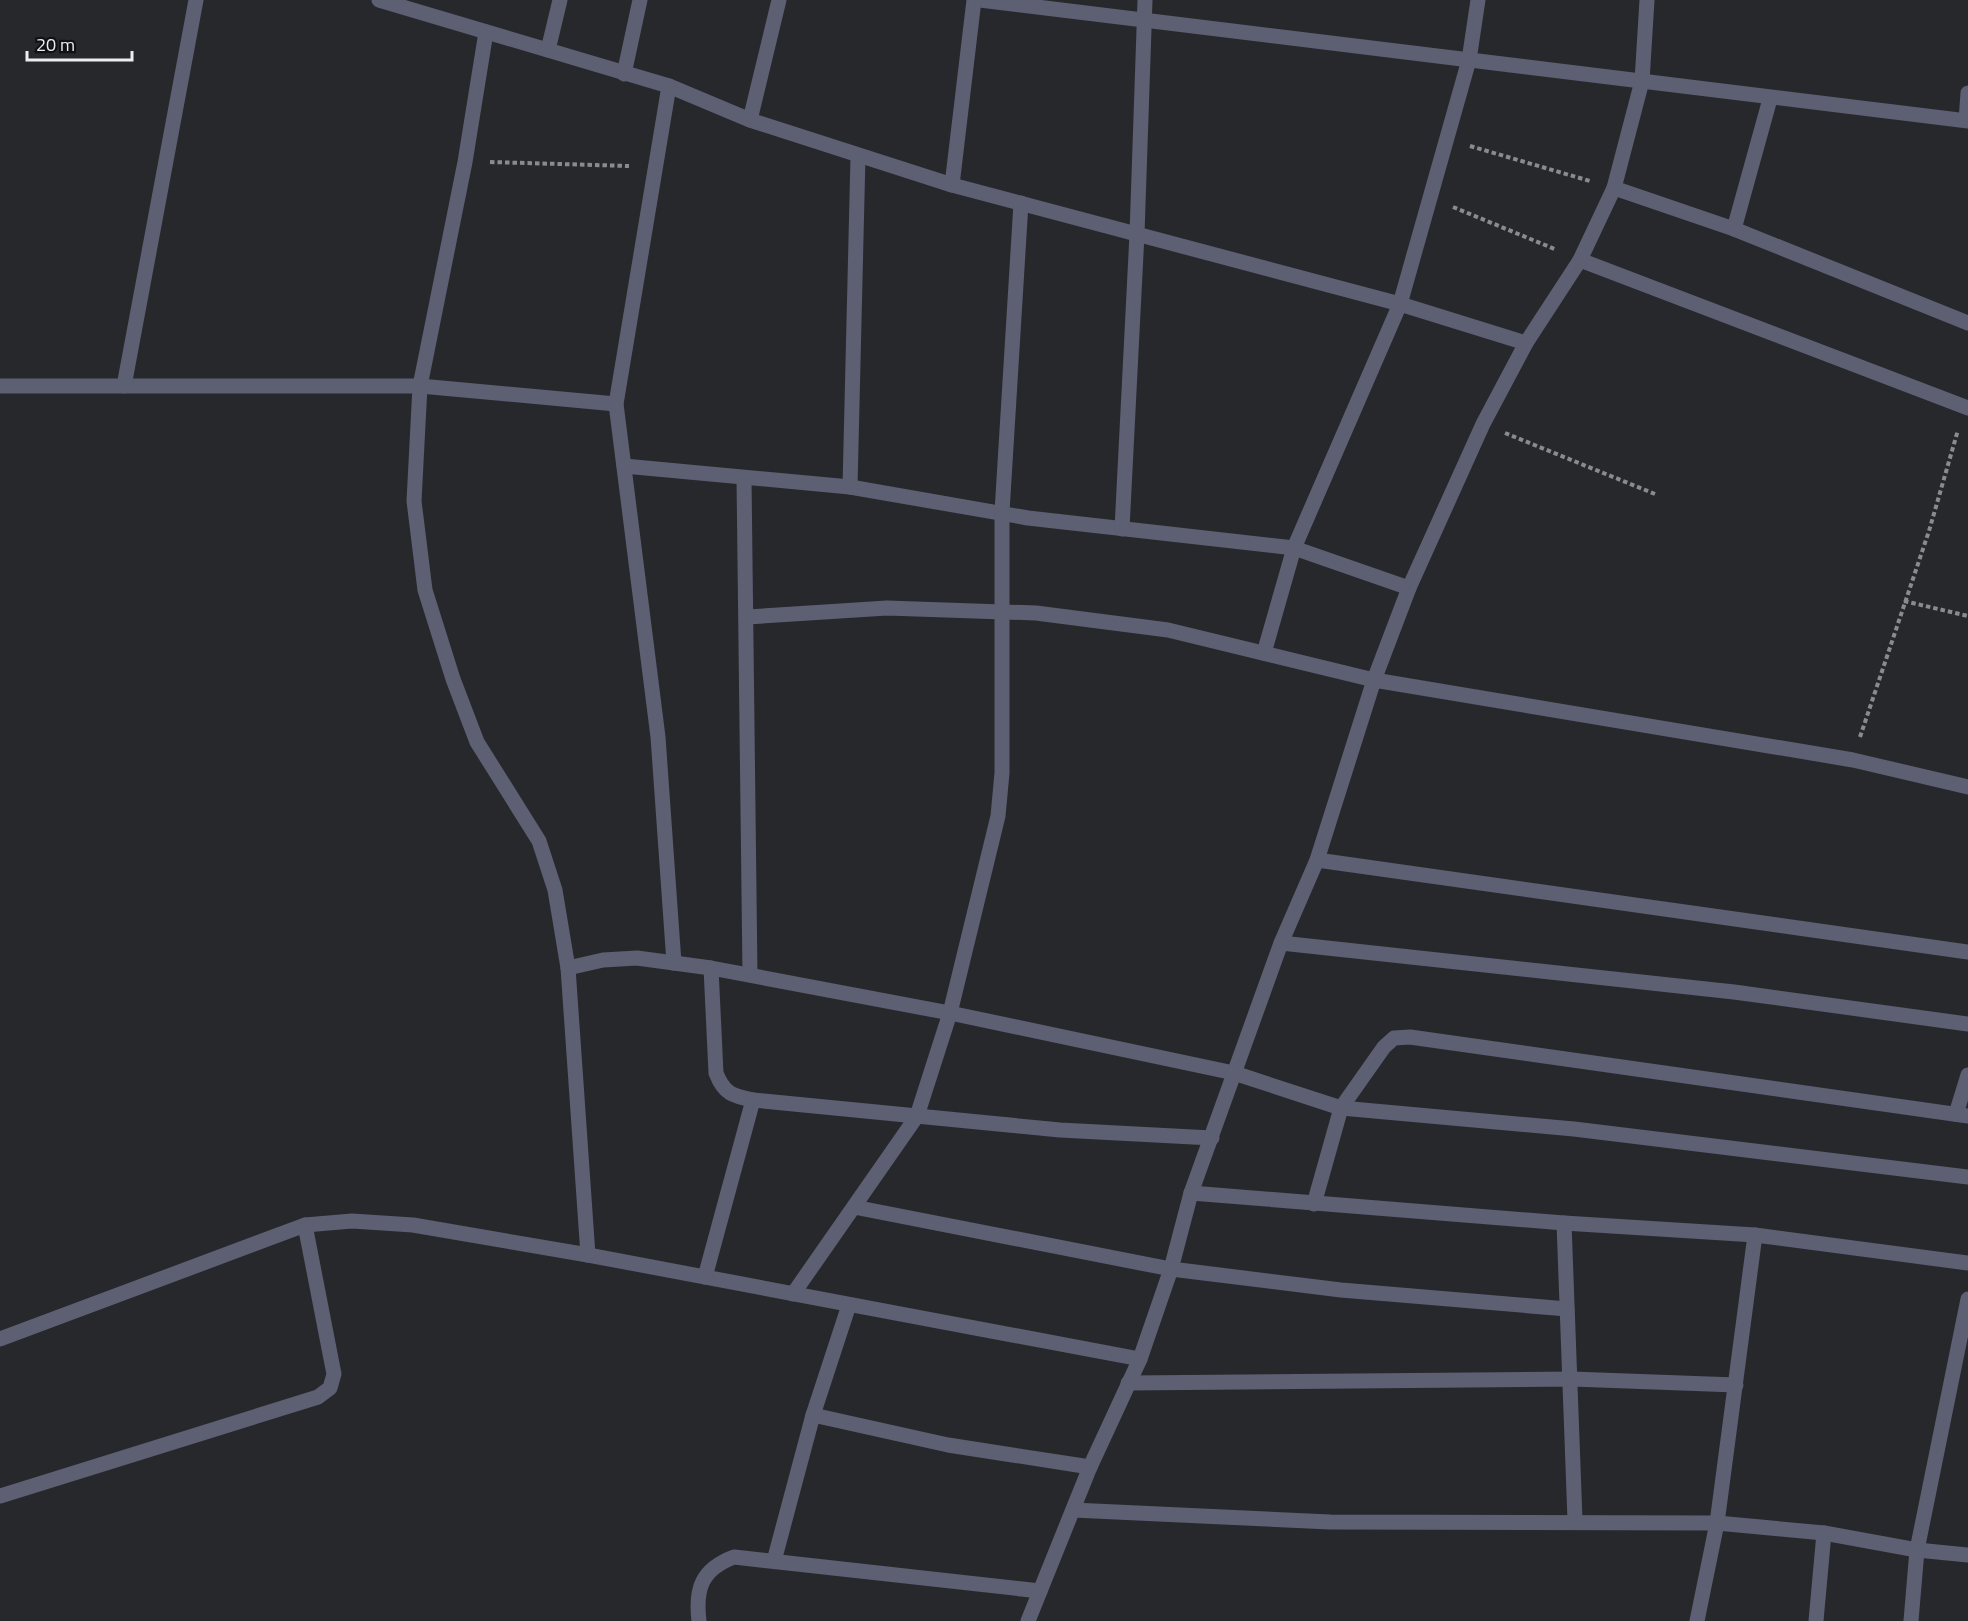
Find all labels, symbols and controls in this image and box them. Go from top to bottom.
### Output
scale bar [27,24,132,62]
text: 20 m [36,31,75,58]

